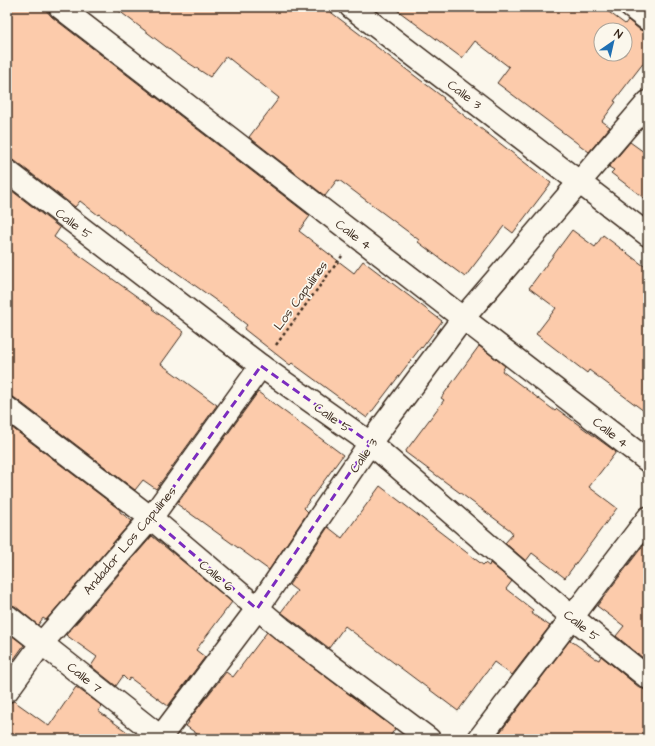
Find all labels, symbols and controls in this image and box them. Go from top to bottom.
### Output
north arrow [593,22,633,62]
text: N [611,26,625,42]
street label: Calle 3 [444,76,486,114]
street label: Calle 5 [51,204,95,243]
street label: Calle 4 [332,215,375,254]
street label: Los Capulines [269,257,332,334]
street label: Calle 5 [310,399,355,437]
street label: Calle 4 [589,413,632,453]
street label: Calle 3 [345,434,383,477]
street label: Andador Los Capulines [79,482,181,599]
street label: Calle 6 [195,556,238,596]
street label: Calle 5 [560,606,603,646]
street label: Calle 7 [63,658,106,697]

